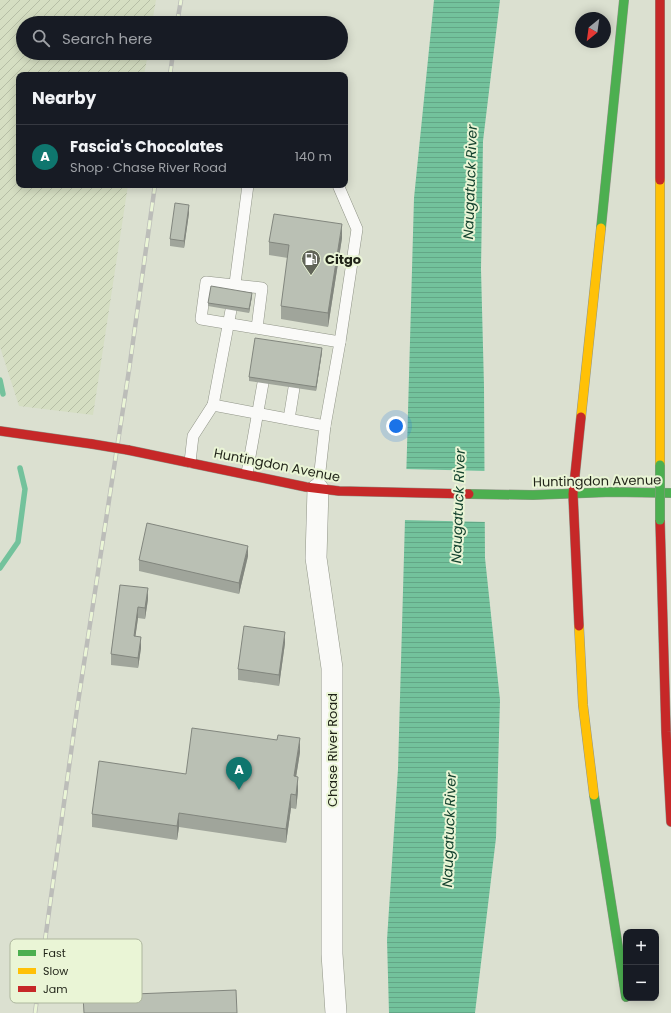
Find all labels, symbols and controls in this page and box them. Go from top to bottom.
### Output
north arrow [575,12,611,48]
search box [16,16,348,60]
icon: search [30,27,52,49]
text: Search here [62,28,152,49]
text: Nearby [32,86,96,110]
water label: Naugatuck River [458,123,482,240]
text: Fascia's Chocolates [70,136,223,157]
text: A [40,147,50,166]
text: 140 m [295,147,332,166]
text: Shop · Chase River Road [70,158,227,177]
fuel station icon: Citgo [300,248,322,276]
place label: Citgo [325,250,361,269]
your location [386,416,406,436]
street label: Huntingdon Avenue [212,443,342,487]
water label: Naugatuck River [446,447,470,564]
street label: Huntingdon Avenue [533,470,661,492]
street label: Chase River Road [323,693,342,807]
pin: A [226,757,252,790]
water label: Naugatuck River [437,771,461,888]
map controls [623,929,659,1001]
button: + [623,929,659,965]
legend [10,939,142,1003]
text: Fast [43,945,66,961]
text: Slow [43,963,68,979]
button: − [623,965,659,1001]
text: Jam [43,981,68,997]

